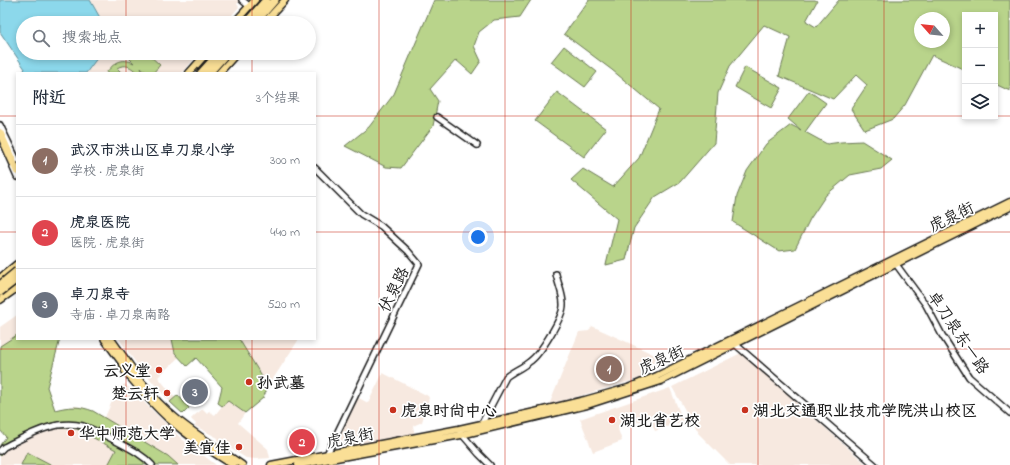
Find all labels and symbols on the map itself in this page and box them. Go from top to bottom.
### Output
north arrow [914,12,950,48]
street label: 虎泉街 [925,196,979,239]
your location [468,227,488,247]
street label: 伏泉路 [373,263,416,317]
street label: 卓刀泉东一路 [921,287,994,380]
street label: 虎泉街 [635,340,689,382]
pin: 1 [596,354,622,384]
place label: 云义堂 [103,360,151,384]
marker: 云义堂 [154,365,164,375]
place label: 孙武墓 [257,372,305,396]
pin: 3 [182,377,208,407]
marker: 孙武墓 [244,377,254,387]
place label: 楚云轩 [111,383,159,407]
marker: 楚云轩 [162,388,172,398]
place label: 虎泉时尚中心 [401,400,497,424]
place label: 湖北交通职业技术学院洪山校区 [753,400,977,424]
marker: 虎泉时尚中心 [388,405,398,415]
marker: 湖北交通职业技术学院洪山校区 [740,405,750,415]
place label: 湖北省艺校 [620,410,700,434]
marker: 湖北省艺校 [607,415,617,425]
place label: 华中师范大学 [79,423,175,447]
street label: 虎泉街 [325,423,376,455]
pin: 2 [289,427,315,457]
marker: 华中师范大学 [66,428,76,438]
place label: 美宜佳 [183,437,231,461]
marker: 美宜佳 [234,442,244,452]

